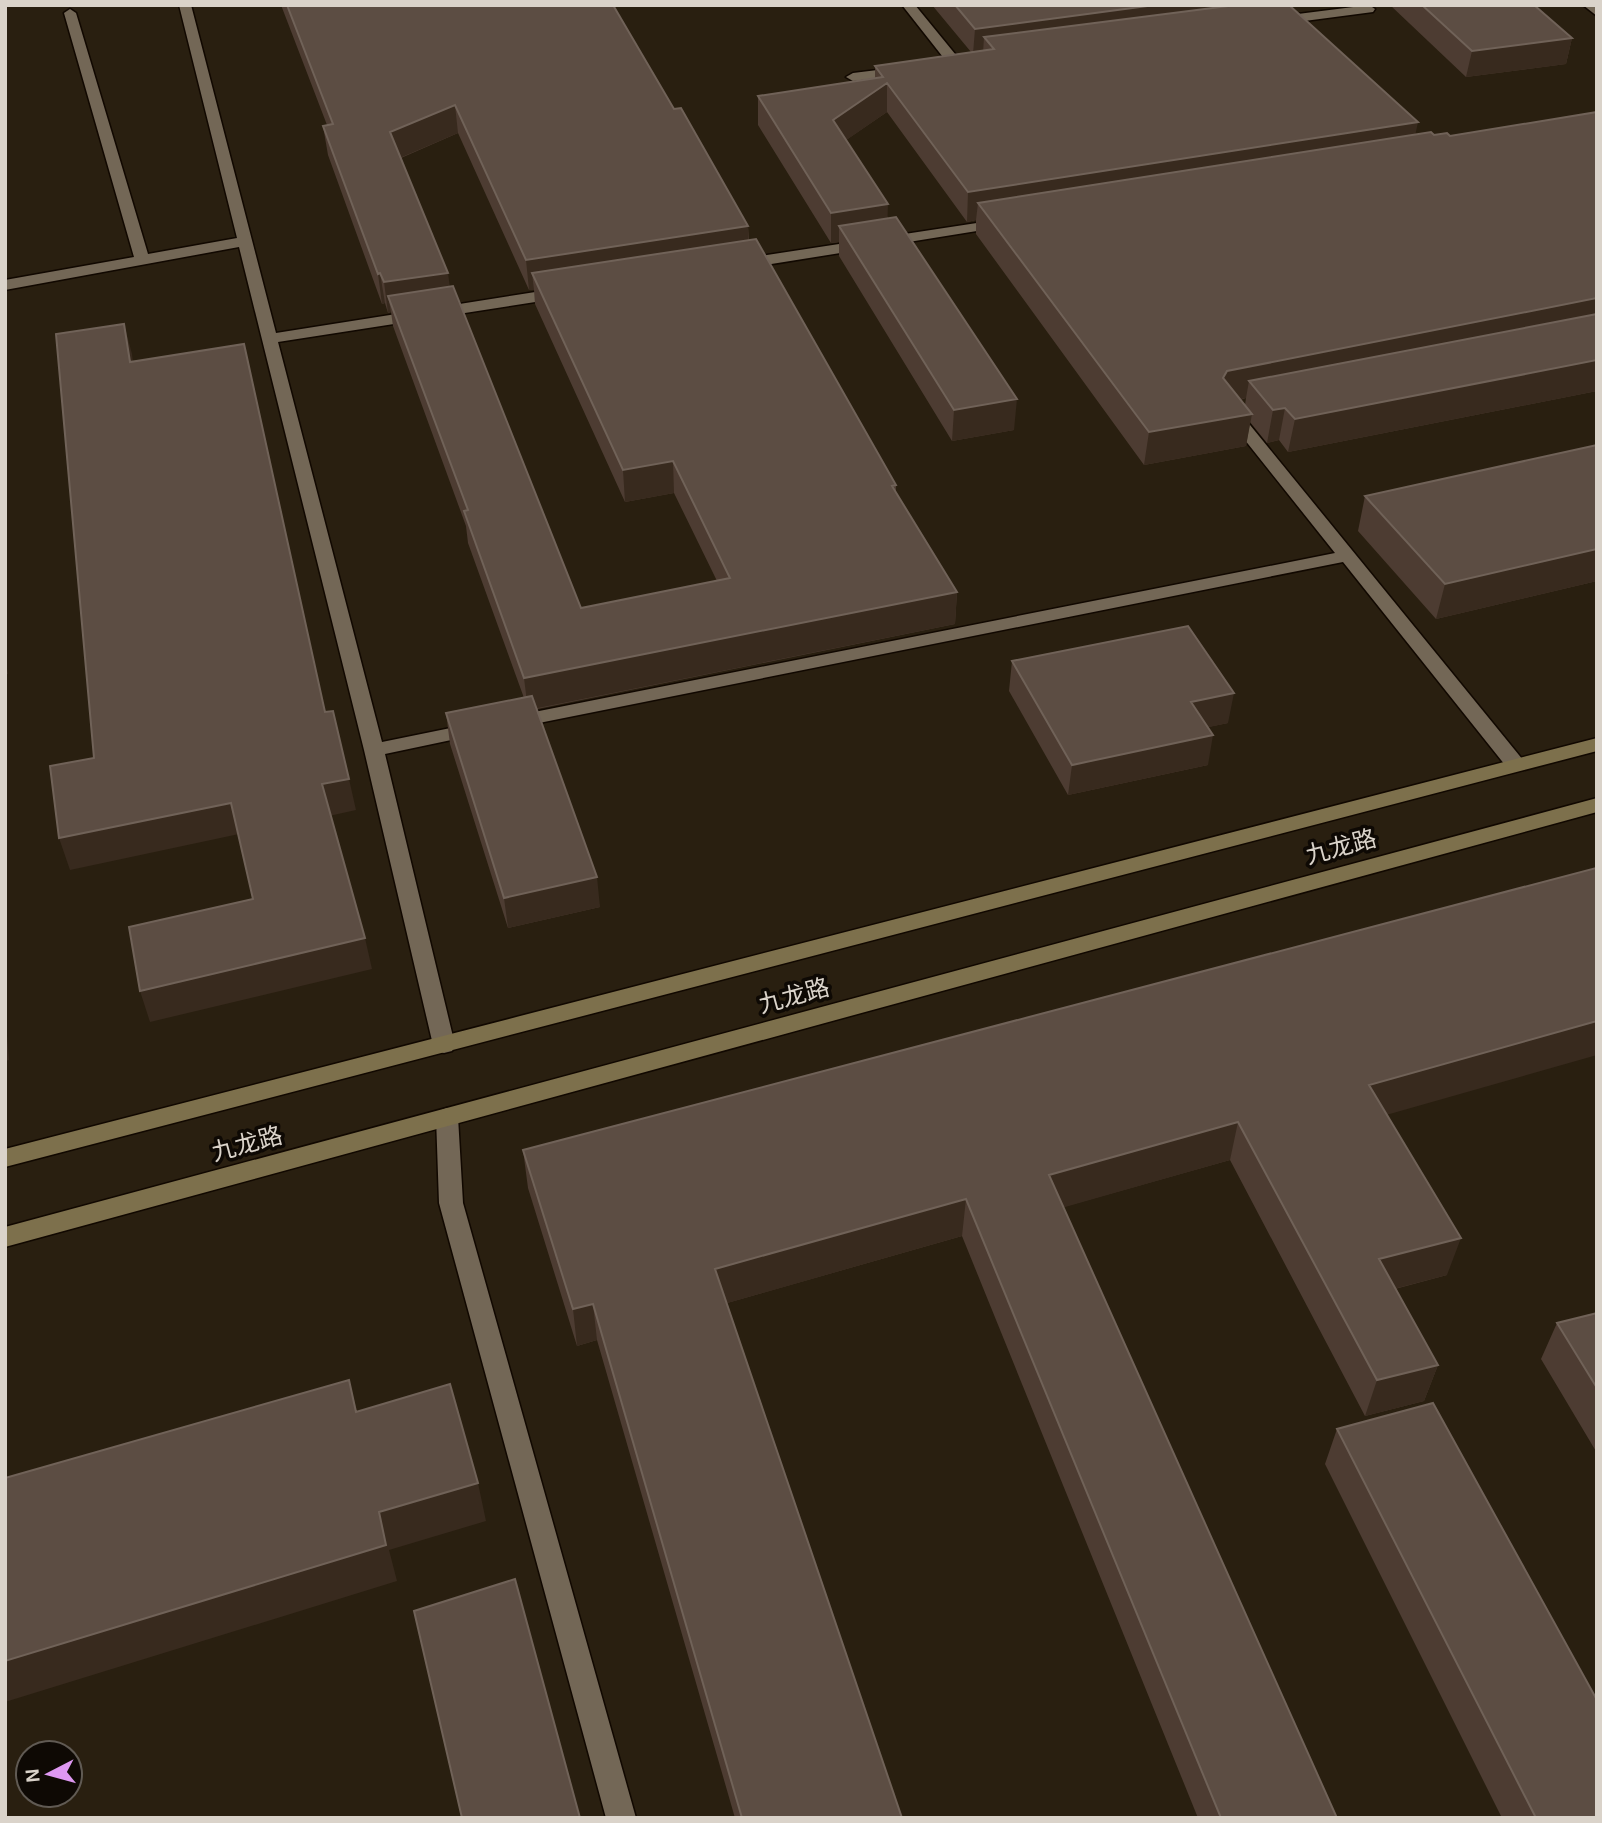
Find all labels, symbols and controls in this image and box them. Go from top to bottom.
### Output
street label: 九龙路 [1303,824,1379,869]
street label: 九龙路 [756,973,832,1018]
street label: 九龙路 [209,1121,285,1166]
north arrow [14,1739,84,1809]
text: N [21,1768,44,1784]

